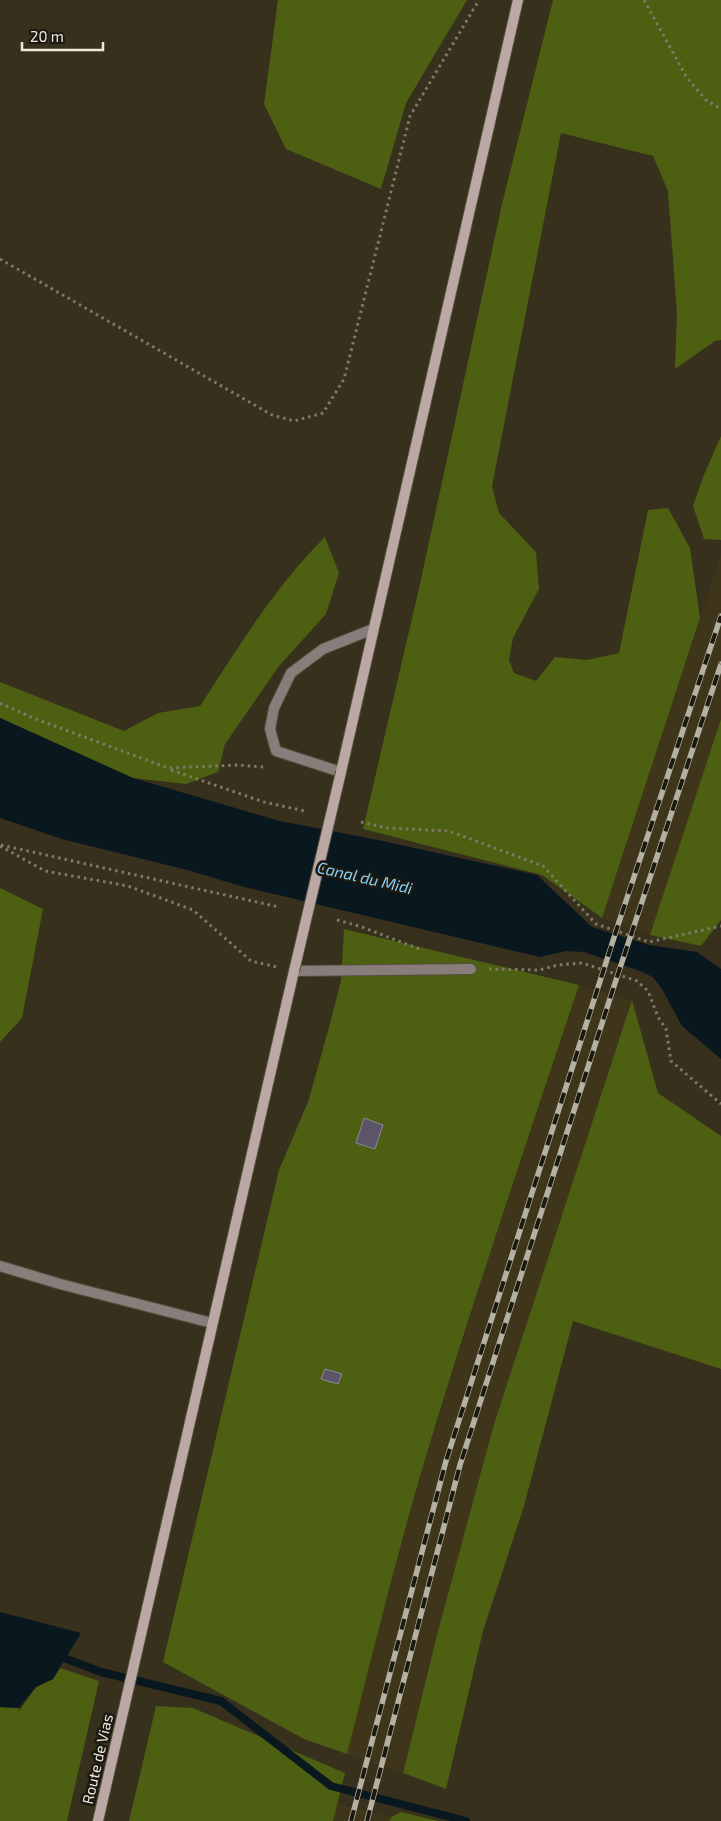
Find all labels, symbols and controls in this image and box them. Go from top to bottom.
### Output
scale bar [22,20,104,52]
text: 20 m [30,27,64,45]
water label: Canal du Midi [315,857,415,897]
street label: Route de Vias [78,1712,116,1806]

